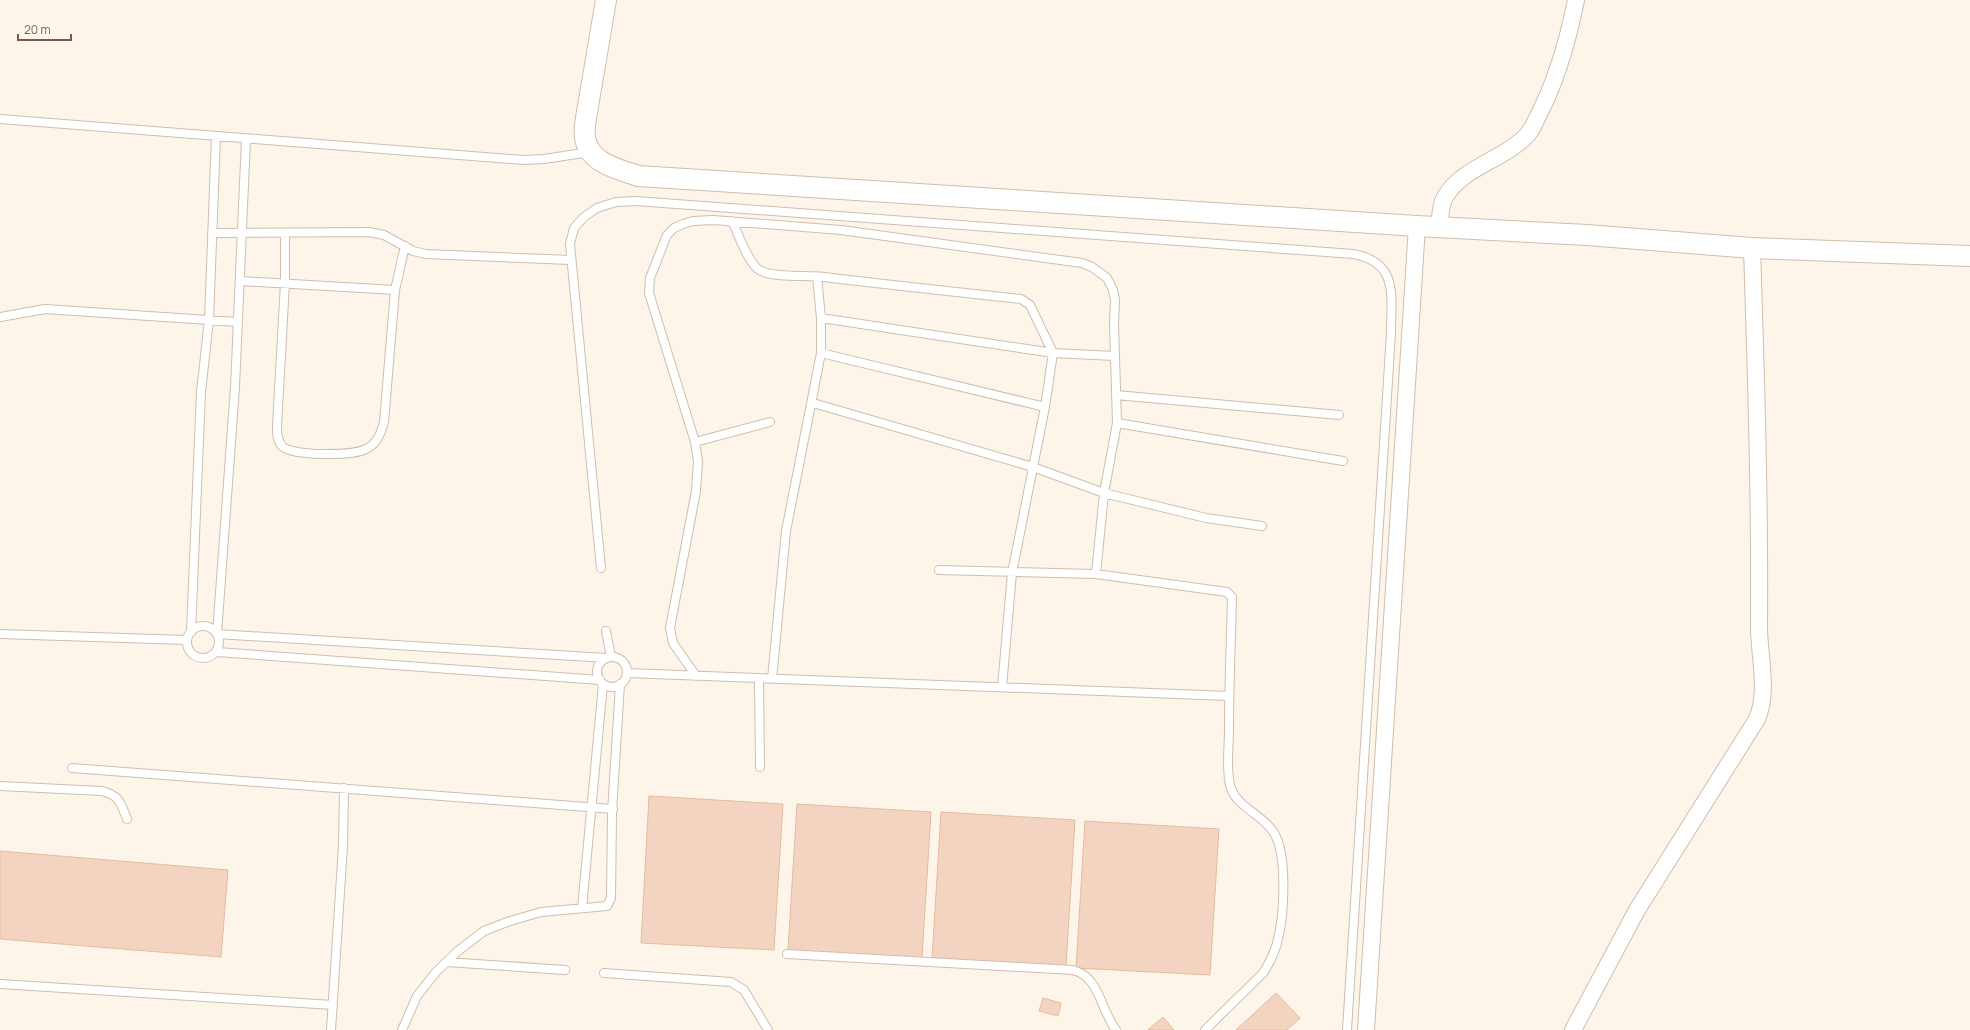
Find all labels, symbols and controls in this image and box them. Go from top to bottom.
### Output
scale bar [18,16,71,42]
text: 20 m [24,21,51,38]

